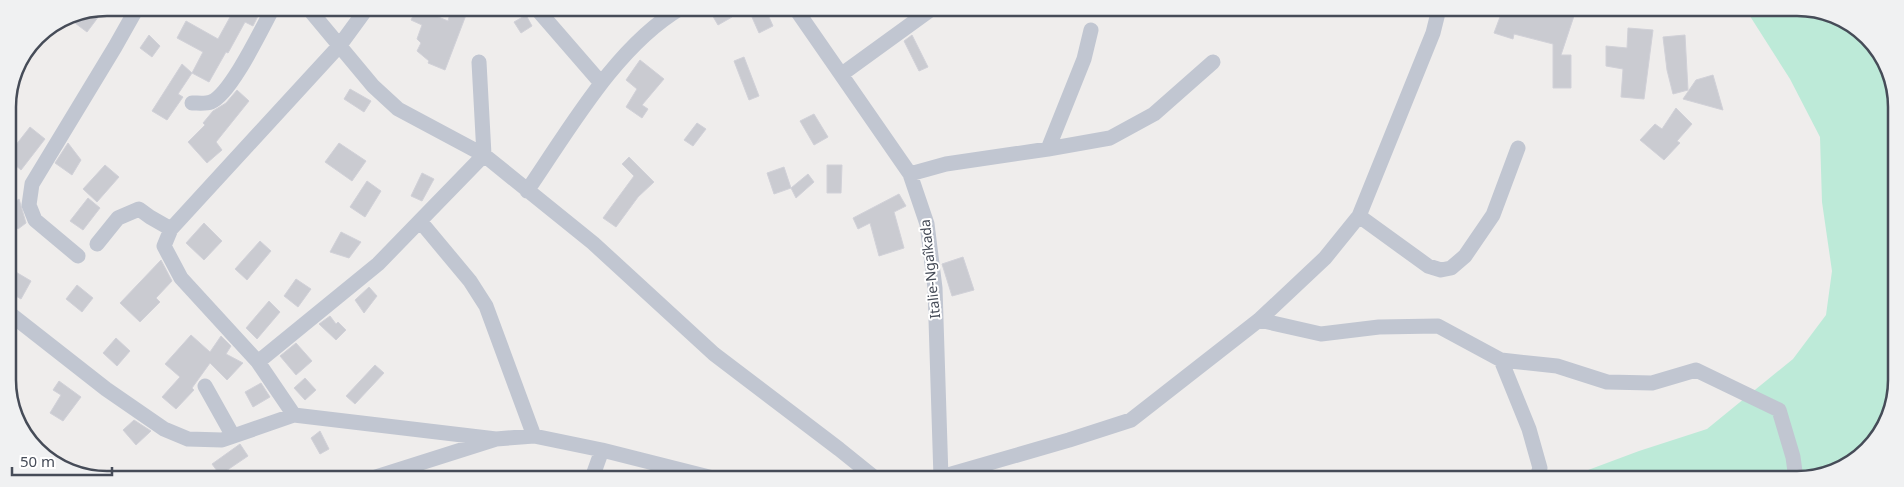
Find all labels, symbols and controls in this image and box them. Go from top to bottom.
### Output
street label: Italie-Ngaîkada [915,218,944,320]
scale bar [12,444,112,476]
text: 50 m [20,451,55,471]

